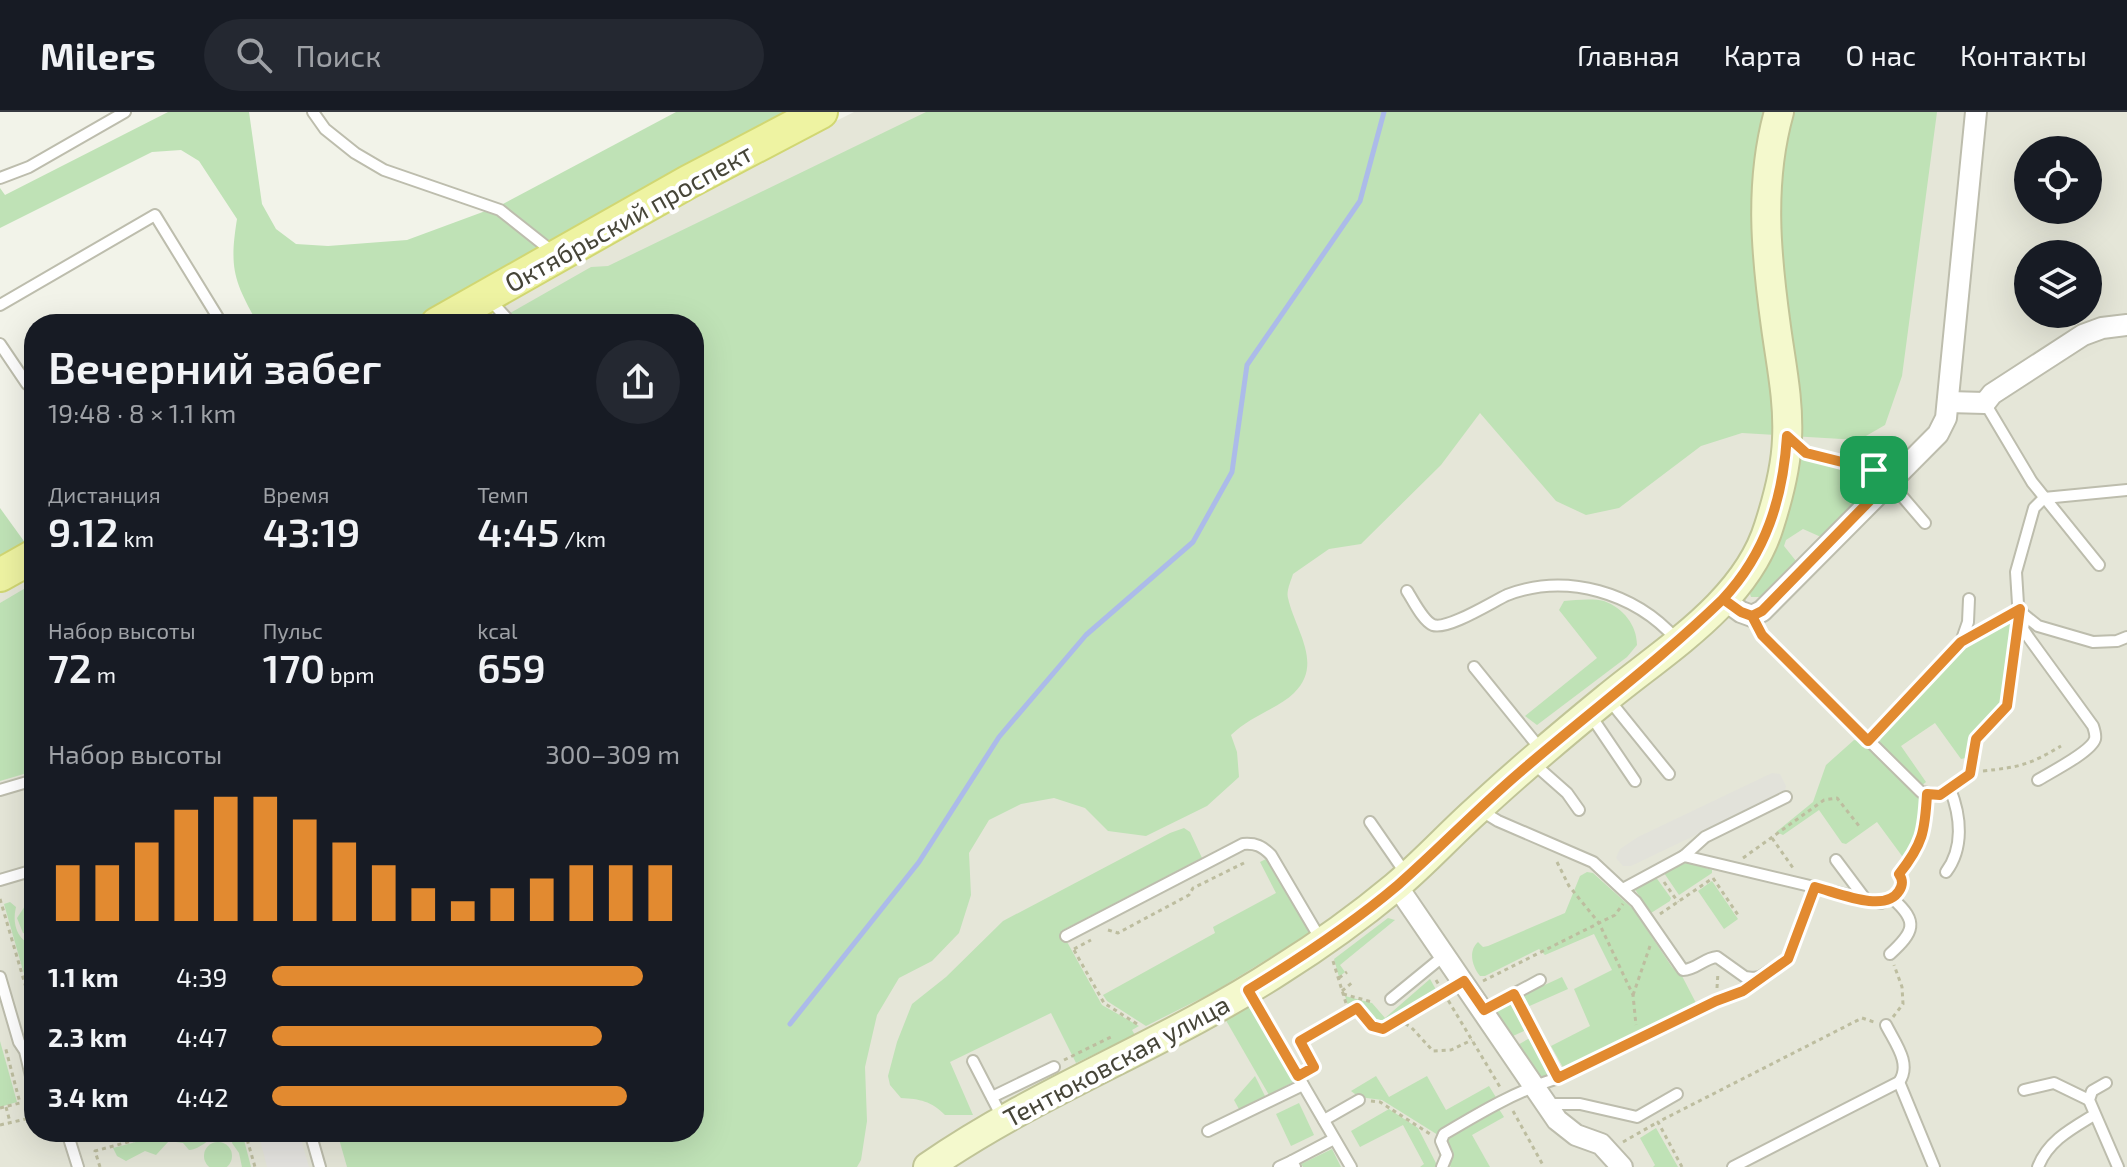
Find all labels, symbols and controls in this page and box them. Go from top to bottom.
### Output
search box [204,19,764,91]
text: Milers [40,32,156,78]
icon: search [232,33,276,77]
text: Поиск [296,37,381,73]
text: Главная [1577,38,1680,72]
text: Карта [1724,38,1802,72]
text: О нас [1846,38,1916,72]
text: Контакты [1960,38,2087,72]
street label: Октябрьский проспект [499,136,757,298]
map controls [2014,136,2102,328]
button: locate [2014,136,2102,224]
button: layers [2014,240,2102,328]
text: Вечерний забег [48,340,381,393]
button: share [596,340,680,424]
text: 19:48 · 8 × 1.1 km [48,397,236,428]
pin [1840,436,1908,504]
icon: arrive [1852,448,1896,492]
text: Дистанция [48,481,161,507]
text: Время [263,481,329,507]
text: Темп [477,481,529,507]
text: 9.12 [48,507,119,555]
text: 43:19 [263,507,360,555]
text: 4:45 [477,507,559,555]
text: km [119,525,154,551]
text: /km [559,525,606,551]
text: Набор высоты [48,617,196,643]
text: Пульс [263,617,323,643]
text: kcal [477,617,518,643]
text: 72 [48,643,92,691]
text: 170 [263,643,325,691]
text: 659 [477,643,546,691]
text: m [92,661,116,687]
text: bpm [325,661,374,687]
text: Набор высоты [48,738,222,769]
text: 300–309 m [545,738,680,769]
text: 1.1 km [48,961,119,992]
text: 4:39 [176,961,227,992]
street label: Тентюковская улица [998,987,1235,1134]
text: 2.3 km [48,1021,127,1052]
text: 4:47 [176,1021,227,1052]
text: 3.4 km [48,1081,129,1112]
text: 4:42 [176,1081,229,1112]

